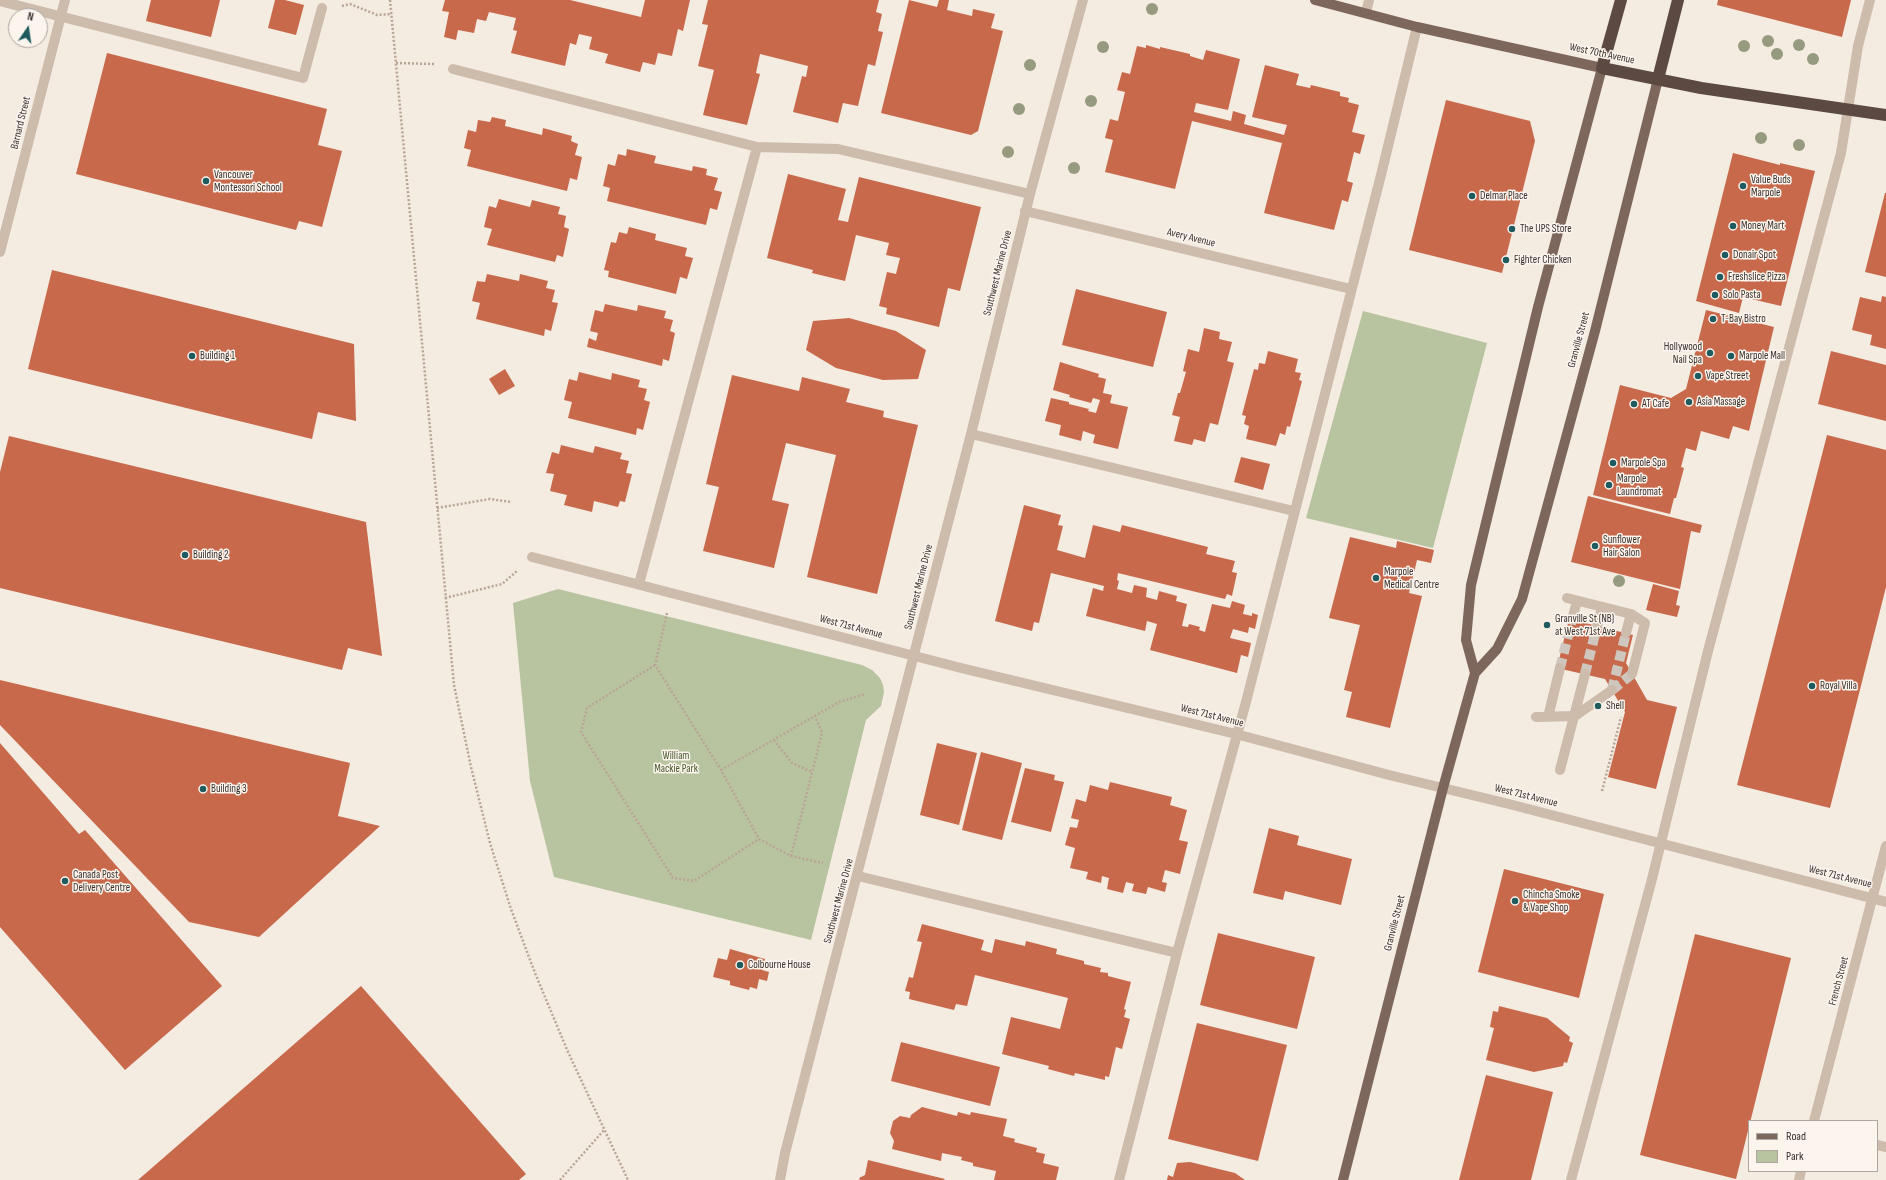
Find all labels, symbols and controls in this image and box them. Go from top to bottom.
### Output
north arrow [8,8,48,48]
text: N [26,10,35,24]
street label: West 70th Avenue [1568,41,1636,67]
street label: Barnard Street [8,95,34,151]
place label: Vancouver Montessori School [214,168,282,194]
place label: Value Buds Marpole [1751,173,1791,199]
marker: Vancouver Montessori School [201,176,211,186]
marker: Value Buds Marpole [1738,181,1748,191]
place label: Delmar Place [1480,189,1528,203]
marker: Delmar Place [1467,191,1477,201]
place label: Money Mart [1741,219,1785,233]
marker: Money Mart [1728,221,1738,231]
place label: The UPS Store [1520,222,1572,236]
marker: The UPS Store [1507,224,1517,234]
street label: Avery Avenue [1165,226,1217,250]
street label: Southwest Marine Drive [981,229,1015,317]
place label: Donair Spot [1733,248,1776,262]
marker: Donair Spot [1720,250,1730,260]
place label: Fighter Chicken [1514,253,1572,267]
marker: Fighter Chicken [1501,255,1511,265]
place label: Freshslice Pizza [1728,270,1786,284]
marker: Freshslice Pizza [1715,272,1725,282]
place label: Solo Pasta [1723,288,1761,302]
marker: Solo Pasta [1710,290,1720,300]
street label: Granville Street [1565,311,1593,369]
place label: T-Bay Bistro [1721,312,1766,326]
marker: T-Bay Bistro [1708,314,1718,324]
place label: Hollywood Nail Spa [1664,340,1702,366]
marker: Hollywood Nail Spa [1705,348,1715,358]
place label: Building 1 [200,349,235,363]
place label: Marpole Mall [1739,349,1785,363]
marker: Building 1 [187,351,197,361]
marker: Marpole Mall [1726,351,1736,361]
place label: Vape Street [1706,369,1749,383]
marker: Vape Street [1693,371,1703,381]
place label: Asia Massage [1697,395,1745,409]
place label: AT Cafe [1642,397,1669,411]
marker: Asia Massage [1684,397,1694,407]
marker: AT Cafe [1629,399,1639,409]
place label: Marpole Spa [1621,456,1666,470]
marker: Marpole Spa [1608,458,1618,468]
place label: Marpole Laundromat [1617,472,1661,498]
marker: Marpole Laundromat [1604,480,1614,490]
place label: Sunflower Hair Salon [1603,533,1640,559]
marker: Sunflower Hair Salon [1590,541,1600,551]
street label: Southwest Marine Drive [902,543,936,631]
place label: Building 2 [193,548,229,562]
marker: Building 2 [180,550,190,560]
place label: Marpole Medical Centre [1384,565,1439,591]
marker: Marpole Medical Centre [1371,573,1381,583]
street label: West 71st Avenue [818,612,884,642]
place label: Granville St (NB) at West 71st Ave [1555,612,1615,638]
marker: Granville St (NB) at West 71st Ave [1542,620,1552,630]
place label: Royal Villa [1820,679,1857,693]
marker: Royal Villa [1807,681,1817,691]
place label: Shell [1606,699,1624,713]
marker: Shell [1593,701,1603,711]
street label: West 71st Avenue [1179,702,1245,730]
park label: William Mackie Park [654,749,698,775]
place label: Building 3 [211,782,247,796]
street label: West 71st Avenue [1493,782,1559,810]
marker: Building 3 [198,784,208,794]
street label: Southwest Marine Drive [821,857,857,945]
street label: West 71st Avenue [1807,863,1873,891]
place label: Canada Post Delivery Centre [73,868,130,894]
marker: Canada Post Delivery Centre [60,876,70,886]
place label: Chincha Smoke & Vape Shop [1523,888,1580,914]
street label: Granville Street [1382,894,1408,952]
marker: Chincha Smoke & Vape Shop [1510,896,1520,906]
street label: French Street [1826,955,1852,1007]
place label: Colbourne House [748,958,811,972]
marker: Colbourne House [735,960,745,970]
legend [1748,1120,1878,1172]
text: Road [1786,1129,1806,1144]
text: Park [1786,1149,1804,1164]

